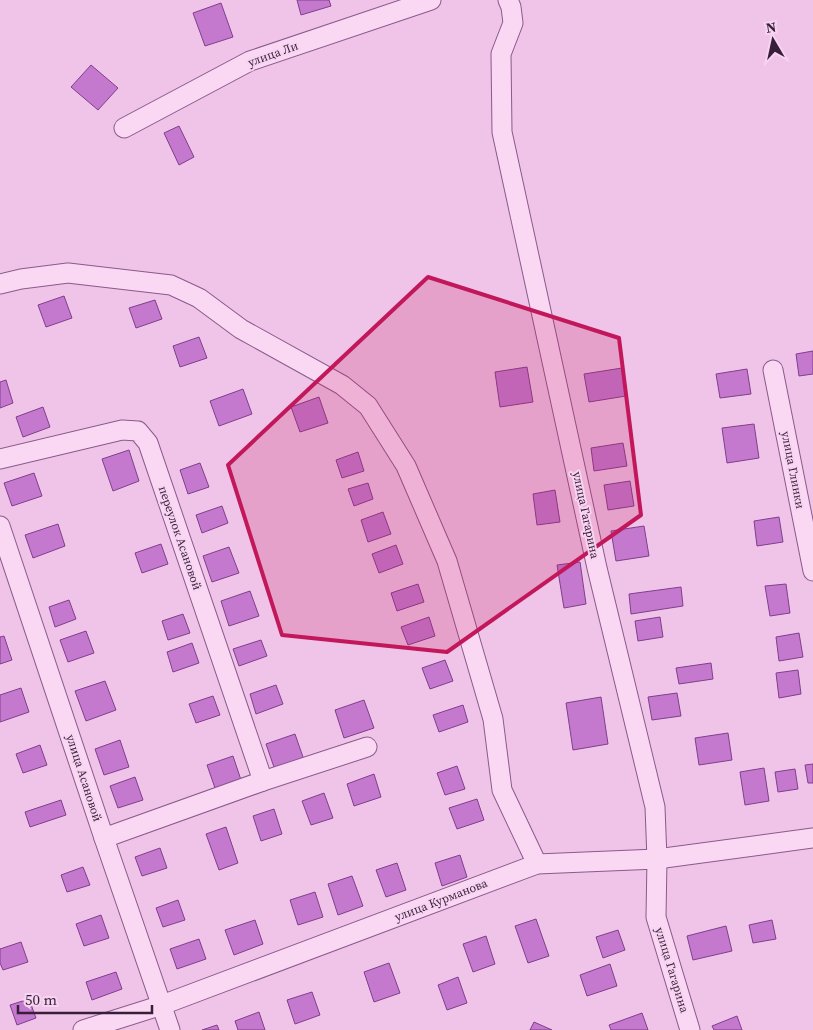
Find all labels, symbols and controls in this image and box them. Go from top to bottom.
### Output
north arrow [748,15,798,65]
text: N [764,16,778,38]
street label: улица Ли [246,37,301,71]
street label: улица Глинки [778,430,808,510]
street label: улица Гагарина [569,470,603,561]
street label: переулок Асановой [155,484,205,592]
street label: улица Асановой [62,732,106,824]
street label: улица Курманова [392,875,491,925]
street label: улица Гагарина [651,925,693,1016]
scale bar [18,982,151,1014]
text: 50 m [25,989,57,1010]

